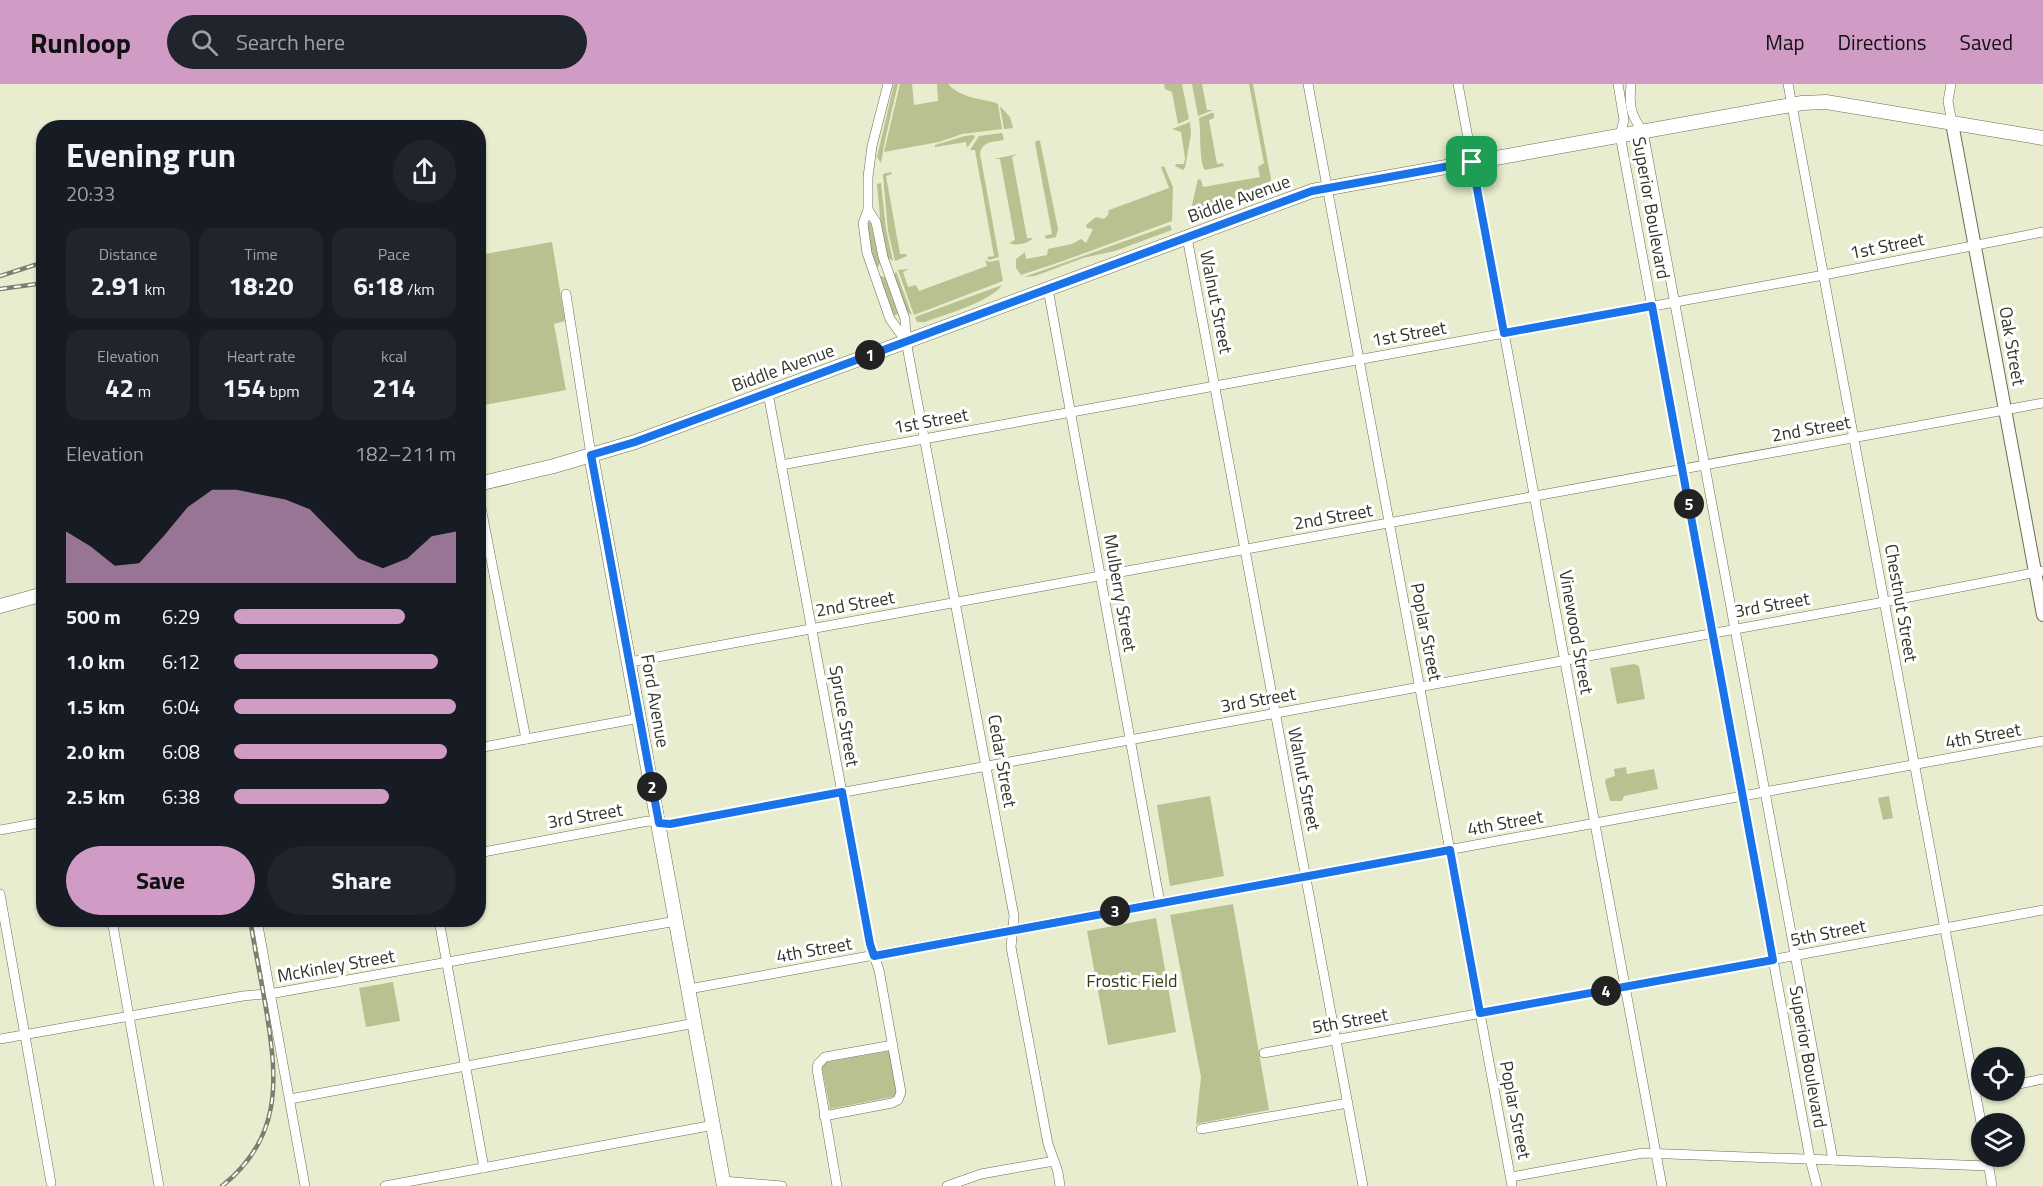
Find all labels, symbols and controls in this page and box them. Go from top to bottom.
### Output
search box [167,15,587,69]
text: Runloop [30,21,131,64]
text: Search here [236,25,345,59]
icon: search [188,26,221,59]
text: Map [1765,26,1805,58]
text: Directions [1838,26,1927,58]
text: Saved [1960,26,2013,58]
text: Evening run [66,130,236,180]
street label: Superior Boulevard [1626,135,1677,281]
pin [1446,136,1497,187]
button: share [393,140,456,203]
icon: arrive [1455,145,1488,178]
street label: Biddle Avenue [1184,167,1294,230]
text: 20:33 [66,178,115,209]
street label: 1st Street [1847,225,1927,266]
text: Distance [99,242,157,266]
text: Time [244,242,278,266]
text: Pace [378,242,410,266]
street label: Walnut Street [1193,248,1240,357]
text: 2.91 [91,266,141,305]
text: 18:20 [229,266,293,305]
text: 6:18 [353,266,404,305]
text: km [141,277,165,301]
text: /km [404,277,435,301]
street label: Oak Street [1992,304,2033,388]
street label: 1st Street [1370,314,1449,353]
street label: Biddle Avenue [728,336,838,399]
pin: 1 [855,340,885,370]
text: 1 [866,343,874,367]
text: Elevation [97,344,159,368]
text: Heart rate [227,344,295,368]
text: kcal [381,344,407,368]
text: 42 [105,368,134,407]
text: 154 [222,368,266,407]
text: 214 [372,368,416,407]
text: m [134,379,151,403]
text: bpm [266,379,300,403]
street label: 1st Street [892,401,971,440]
street label: 2nd Street [1769,408,1853,449]
text: Elevation [66,438,144,469]
text: 182–211 m [355,438,456,469]
pin: 5 [1674,489,1704,519]
text: 5 [1685,492,1693,516]
street label: 2nd Street [1291,496,1375,537]
street label: Mulberry Street [1097,532,1144,654]
street label: Chestnut Street [1878,542,1925,665]
street label: Vinewood Street [1552,568,1601,697]
street label: Poplar Street [1404,581,1449,684]
street label: 2nd Street [813,583,897,624]
street label: 3rd Street [1732,584,1812,624]
text: 500 m [66,601,121,632]
text: 6:29 [162,601,200,632]
text: 1.0 km [66,646,125,677]
text: 6:12 [162,646,200,677]
street label: Ford Avenue [634,652,677,750]
street label: Spruce Street [822,663,867,769]
street label: 3rd Street [1218,679,1298,719]
text: 1.5 km [66,691,125,722]
text: 6:04 [162,691,200,722]
street label: Cedar Street [981,712,1024,810]
street label: 4th Street [1943,715,2024,755]
street label: Walnut Street [1281,725,1328,834]
text: 2.0 km [66,736,125,767]
text: 6:08 [162,736,200,767]
pin: 2 [637,772,667,802]
text: 2 [648,775,656,799]
text: 2.5 km [66,781,125,812]
text: 6:38 [162,781,200,812]
street label: 3rd Street [545,795,625,835]
street label: 4th Street [1465,802,1546,842]
button: Save [66,846,255,915]
button: Share [267,846,456,915]
pin: 3 [1100,896,1130,926]
text: 3 [1111,899,1119,923]
street label: 5th Street [1788,912,1869,953]
street label: 4th Street [774,929,855,969]
street label: McKinley Street [275,942,397,989]
park label: Frostic Field [1086,967,1178,994]
pin: 4 [1591,976,1621,1006]
text: 4 [1602,979,1610,1003]
street label: Superior Boulevard [1783,984,1834,1130]
street label: 5th Street [1310,1000,1391,1040]
map controls [1971,1047,2025,1167]
button: locate [1971,1047,2025,1101]
street label: Poplar Street [1493,1059,1538,1162]
button: layers [1971,1113,2025,1167]

